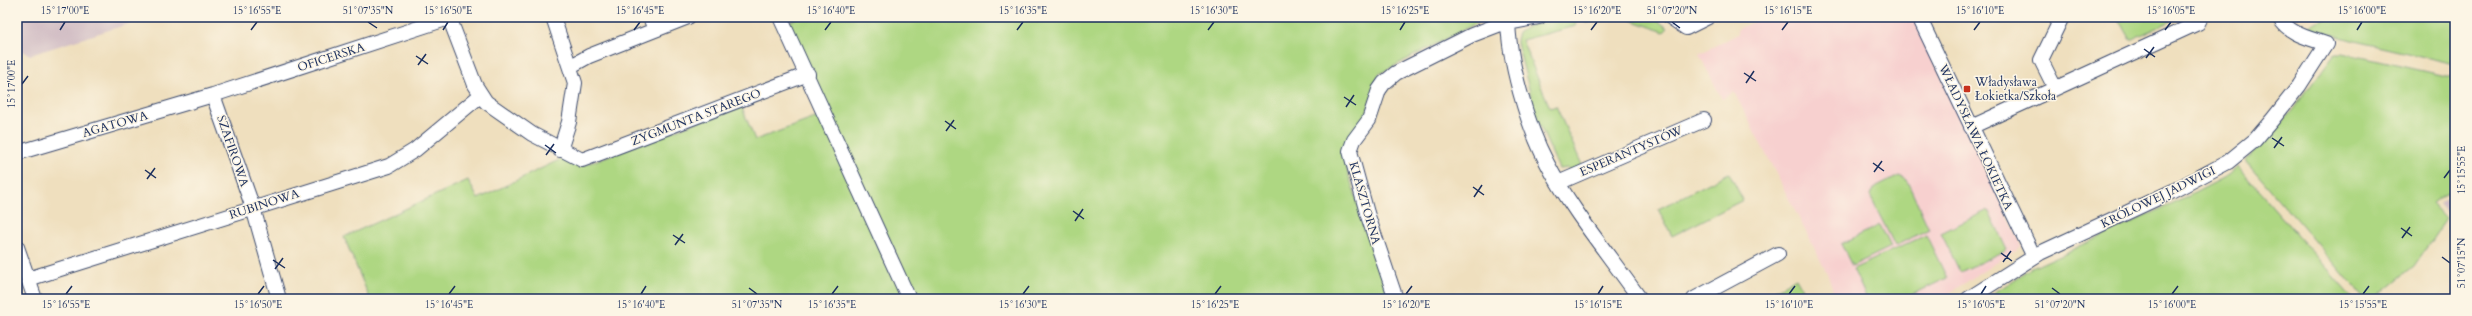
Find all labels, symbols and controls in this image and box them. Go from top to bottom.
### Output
text: 15°17'00"E [41,4,89,18]
text: 15°16'55"E [233,4,281,18]
text: 51°07'35"N [343,4,394,18]
text: 15°16'50"E [424,4,472,18]
text: 15°16'45"E [616,4,664,18]
text: 15°16'40"E [807,4,855,18]
text: 15°16'35"E [999,4,1047,18]
text: 15°16'30"E [1190,4,1238,18]
text: 15°16'25"E [1381,4,1429,18]
text: 15°16'20"E [1573,4,1621,18]
text: 51°07'20"N [1647,4,1698,18]
text: 15°16'15"E [1764,4,1812,18]
text: 15°16'10"E [1956,4,2004,18]
text: 15°16'05"E [2147,4,2195,18]
text: 15°16'00"E [2338,4,2386,18]
street label: OFICERSKA [295,38,367,75]
text: 15°17'00"E [5,60,19,108]
street label: WŁADYSŁAWA ŁOKIETKA [1935,61,2017,213]
place label: Władysława Łokietka/Szkoła [1974,74,2057,104]
marker: Władysława Łokietka/Szkoła [1962,84,1972,94]
street label: ZYGMUNTA STAREGO [629,85,763,149]
street label: AGATOWA [80,107,150,141]
street label: SZAFIROWA [213,113,253,189]
street label: ESPERANTYSTÓW [1577,121,1686,180]
text: 15°15'55"E [2455,146,2469,194]
street label: KLASZTORNA [1346,160,1385,247]
street label: KRÓLOWEJ JADWIGI [2098,161,2218,232]
street label: RUBINOWA [227,185,302,223]
text: 51°07'15"N [2455,237,2469,288]
text: 15°16'55"E [42,298,90,312]
text: 15°16'50"E [234,298,282,312]
text: 15°16'45"E [425,298,473,312]
text: 15°16'40"E [617,298,665,312]
text: 51°07'35"N [732,298,783,312]
text: 15°16'35"E [808,298,856,312]
text: 15°16'30"E [999,298,1047,312]
text: 15°16'25"E [1191,298,1239,312]
text: 15°16'20"E [1382,298,1430,312]
text: 15°16'15"E [1574,298,1622,312]
text: 15°16'10"E [1765,298,1813,312]
text: 15°16'05"E [1957,298,2005,312]
text: 51°07'20"N [2035,298,2086,312]
text: 15°16'00"E [2148,298,2196,312]
text: 15°15'55"E [2339,298,2387,312]

